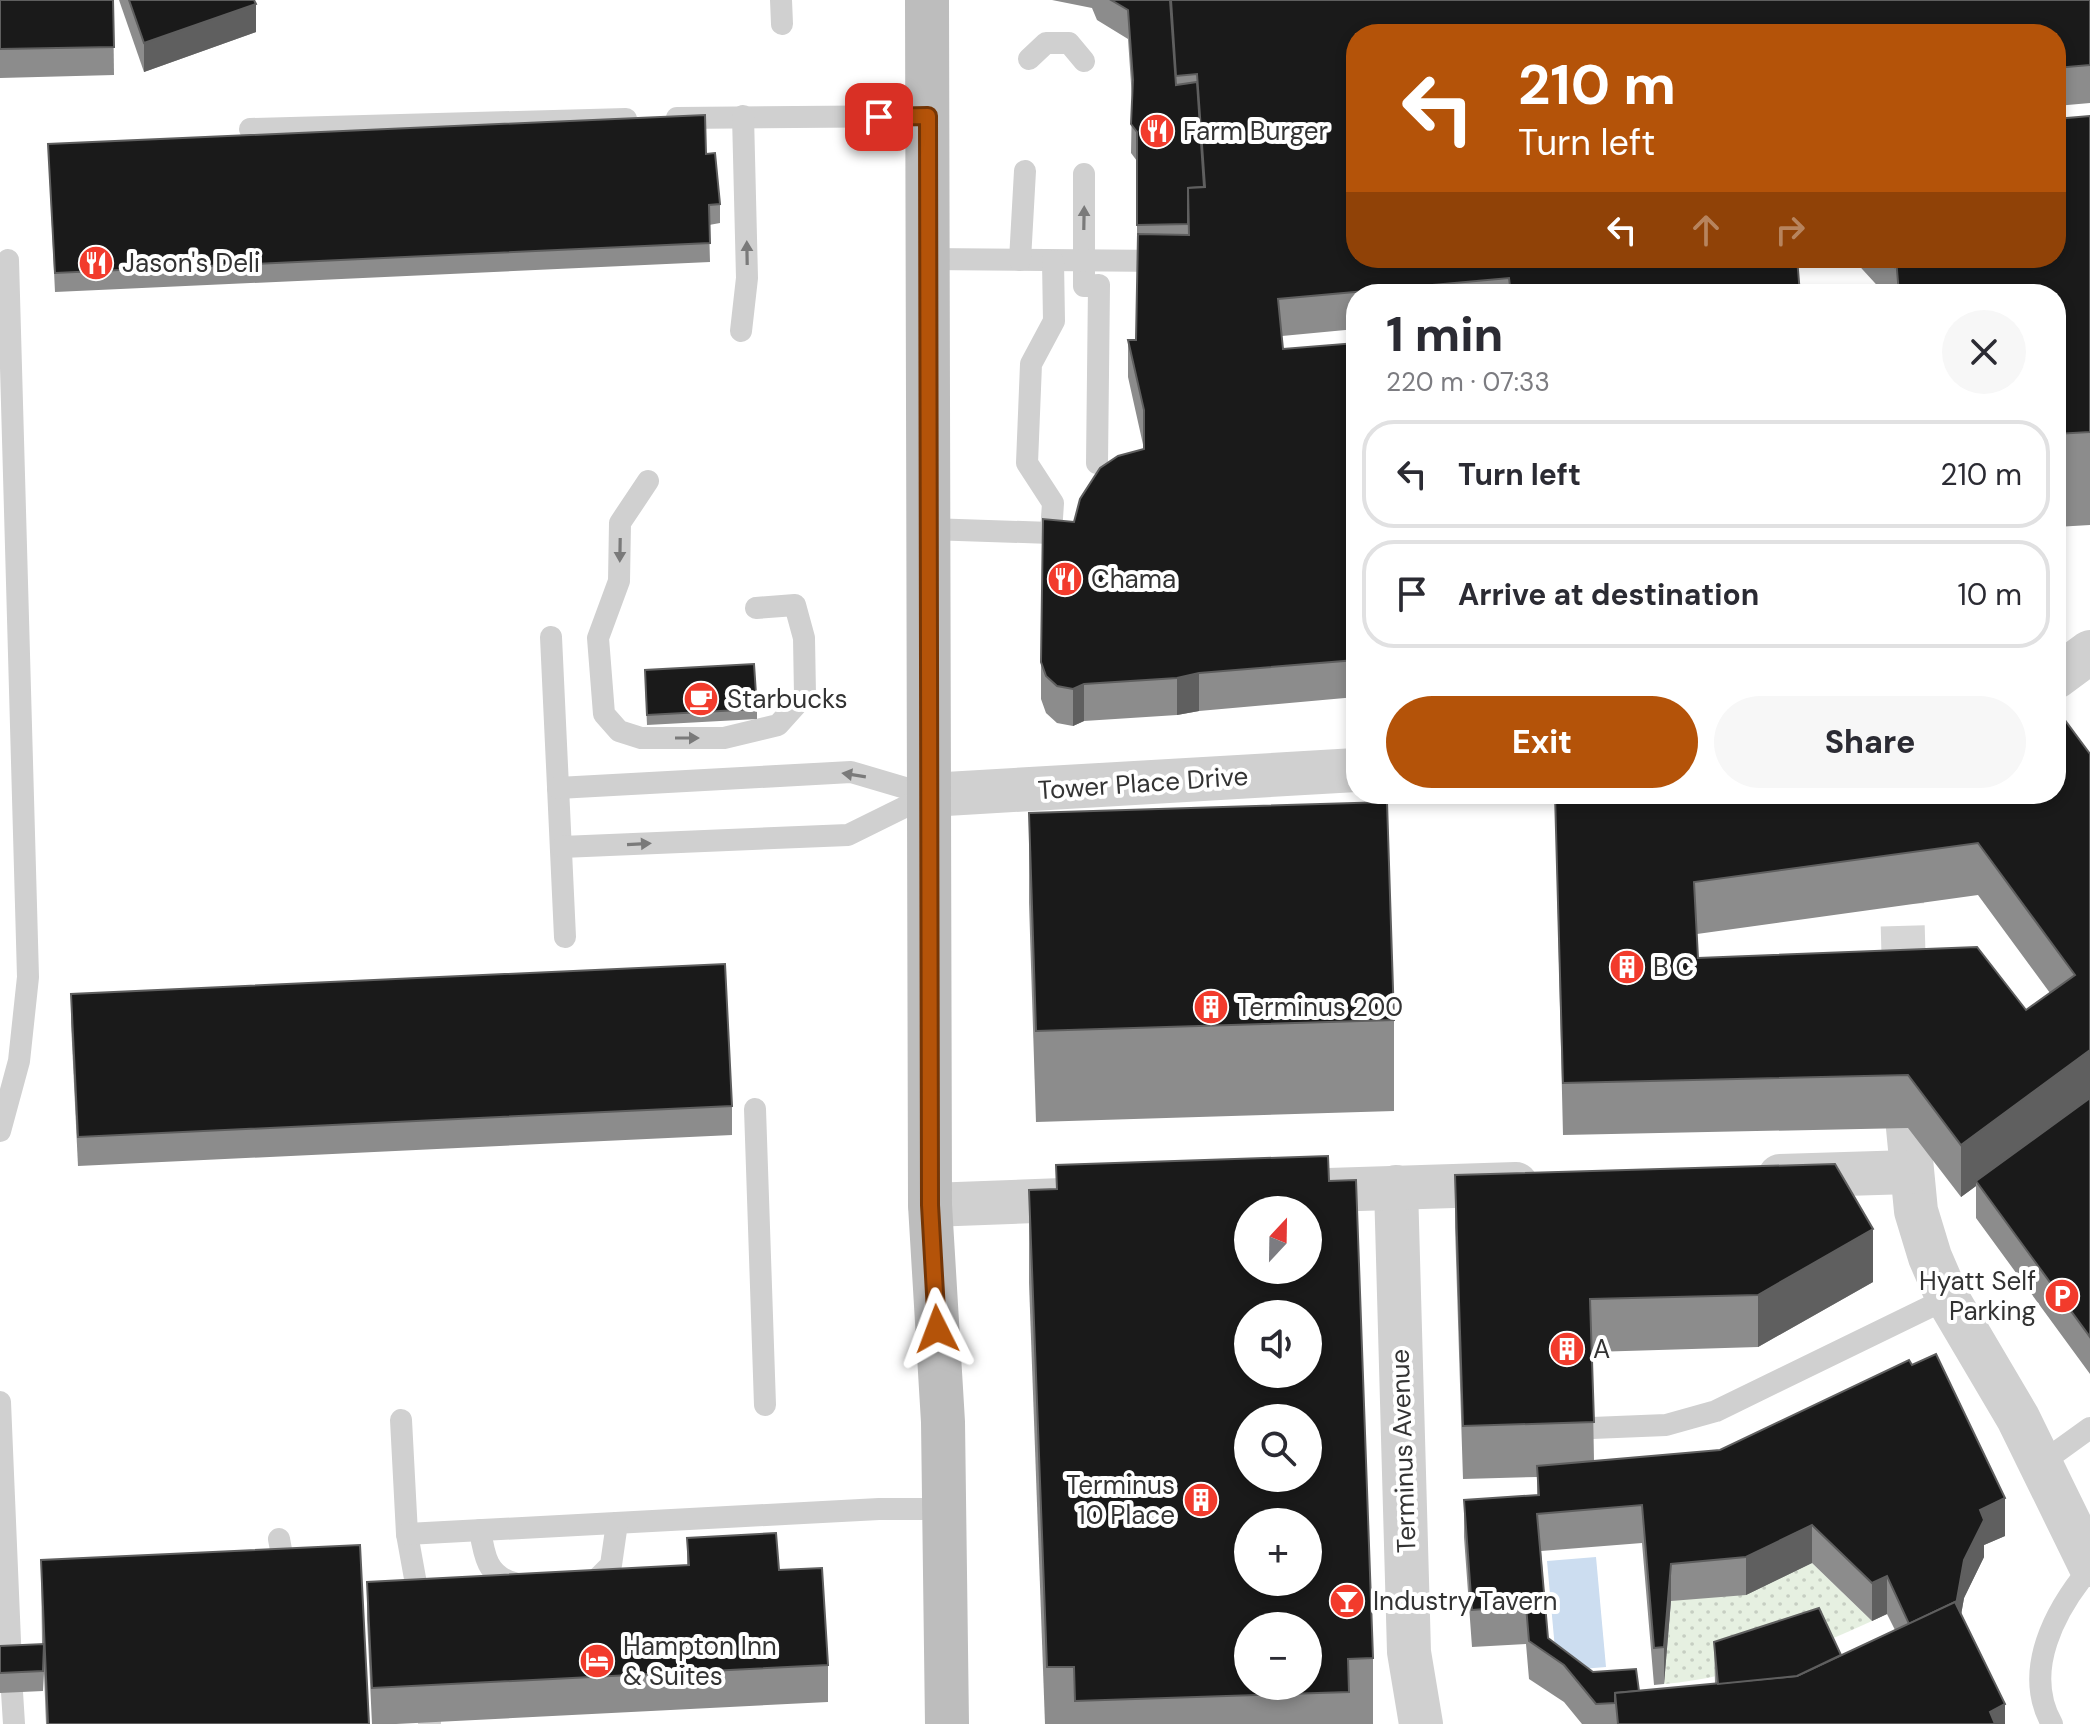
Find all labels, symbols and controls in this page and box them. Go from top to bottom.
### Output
text: 210 m [1518,48,1676,121]
icon: left [1386,56,1490,160]
pin [845,83,913,151]
icon: arrive [857,95,901,139]
restaurant icon: Farm Burger [1138,112,1176,150]
place label: Farm Burger [1183,114,1328,148]
text: Turn left [1518,119,1655,166]
one-way arrow [1078,205,1090,230]
icon: left [1600,208,1644,252]
icon: ahead [1684,208,1728,252]
icon: right [1768,208,1812,252]
one-way arrow [741,240,753,265]
restaurant icon: Jason's Deli [77,244,115,282]
place label: Jason's Deli [122,246,260,280]
text: 1 min [1386,303,1503,366]
button: close [1942,310,2026,394]
text: 220 m · 07:33 [1386,365,1550,399]
icon: left [1390,452,1434,496]
text: Turn left [1458,455,1581,494]
text: 210 m [1940,455,2022,494]
one-way arrow [614,538,626,563]
restaurant icon: Chama [1046,560,1084,598]
place label: Chama [1091,562,1176,596]
icon: arrive [1390,572,1434,616]
text: Arrive at destination [1458,575,1759,614]
text: 10 m [1957,575,2022,614]
cafe icon: Starbucks [682,680,720,718]
place label: Starbucks [727,682,847,716]
button: Exit [1386,696,1698,788]
button: Share [1714,696,2026,788]
one-way arrow [675,732,700,744]
street label: Tower Place Drive [1037,759,1249,807]
one-way arrow [842,768,867,780]
one-way arrow [627,837,652,850]
building icon: B C [1608,948,1646,986]
place label: B C [1653,950,1694,984]
building icon: Terminus 200 [1192,988,1230,1026]
place label: Terminus 200 [1237,990,1403,1024]
north arrow [1234,1196,1322,1284]
map controls [1234,1196,1322,1700]
place label: Hyatt Self Parking [1919,1264,2036,1328]
parking icon: Hyatt Self Parking [2043,1277,2081,1315]
position arrow [895,1287,979,1371]
button: sound [1234,1300,1322,1388]
building icon: A [1548,1330,1586,1368]
place label: A [1593,1332,1610,1366]
street label: Terminus Avenue [1382,1348,1424,1554]
button: search [1234,1404,1322,1492]
place label: Terminus 10 Place [1066,1468,1175,1532]
building icon: Terminus 10 Place [1182,1481,1220,1519]
button: + [1234,1508,1322,1596]
bar icon: Industry Tavern [1328,1582,1366,1620]
place label: Industry Tavern [1373,1584,1558,1618]
button: − [1234,1612,1322,1700]
place label: Hampton Inn & Suites [623,1629,777,1693]
hotel icon: Hampton Inn & Suites [578,1642,616,1680]

